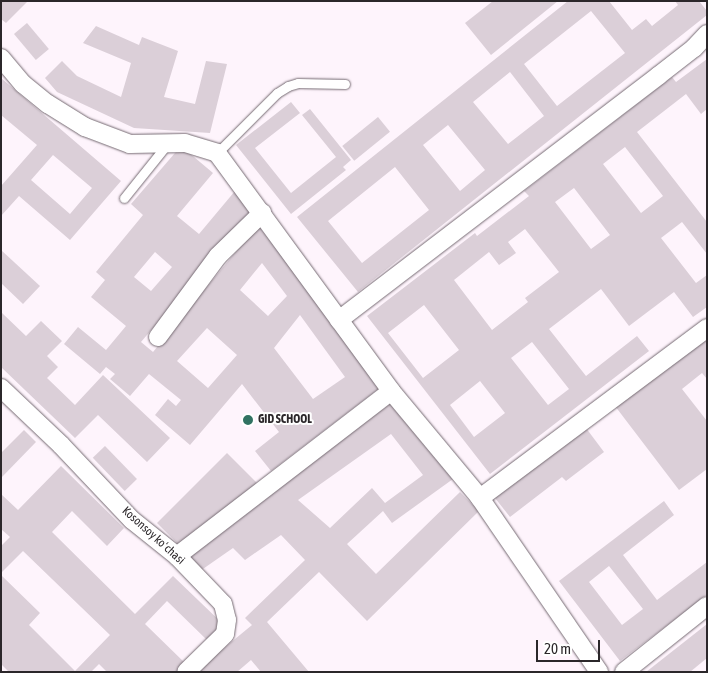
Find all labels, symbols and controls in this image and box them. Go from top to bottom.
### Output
place label: GID SCHOOL [258,413,312,427]
marker: GID SCHOOL [242,414,254,426]
street label: Kosonsoy koʻchasi [119,504,187,568]
scale bar [538,630,602,662]
text: 20 m [544,640,571,657]

